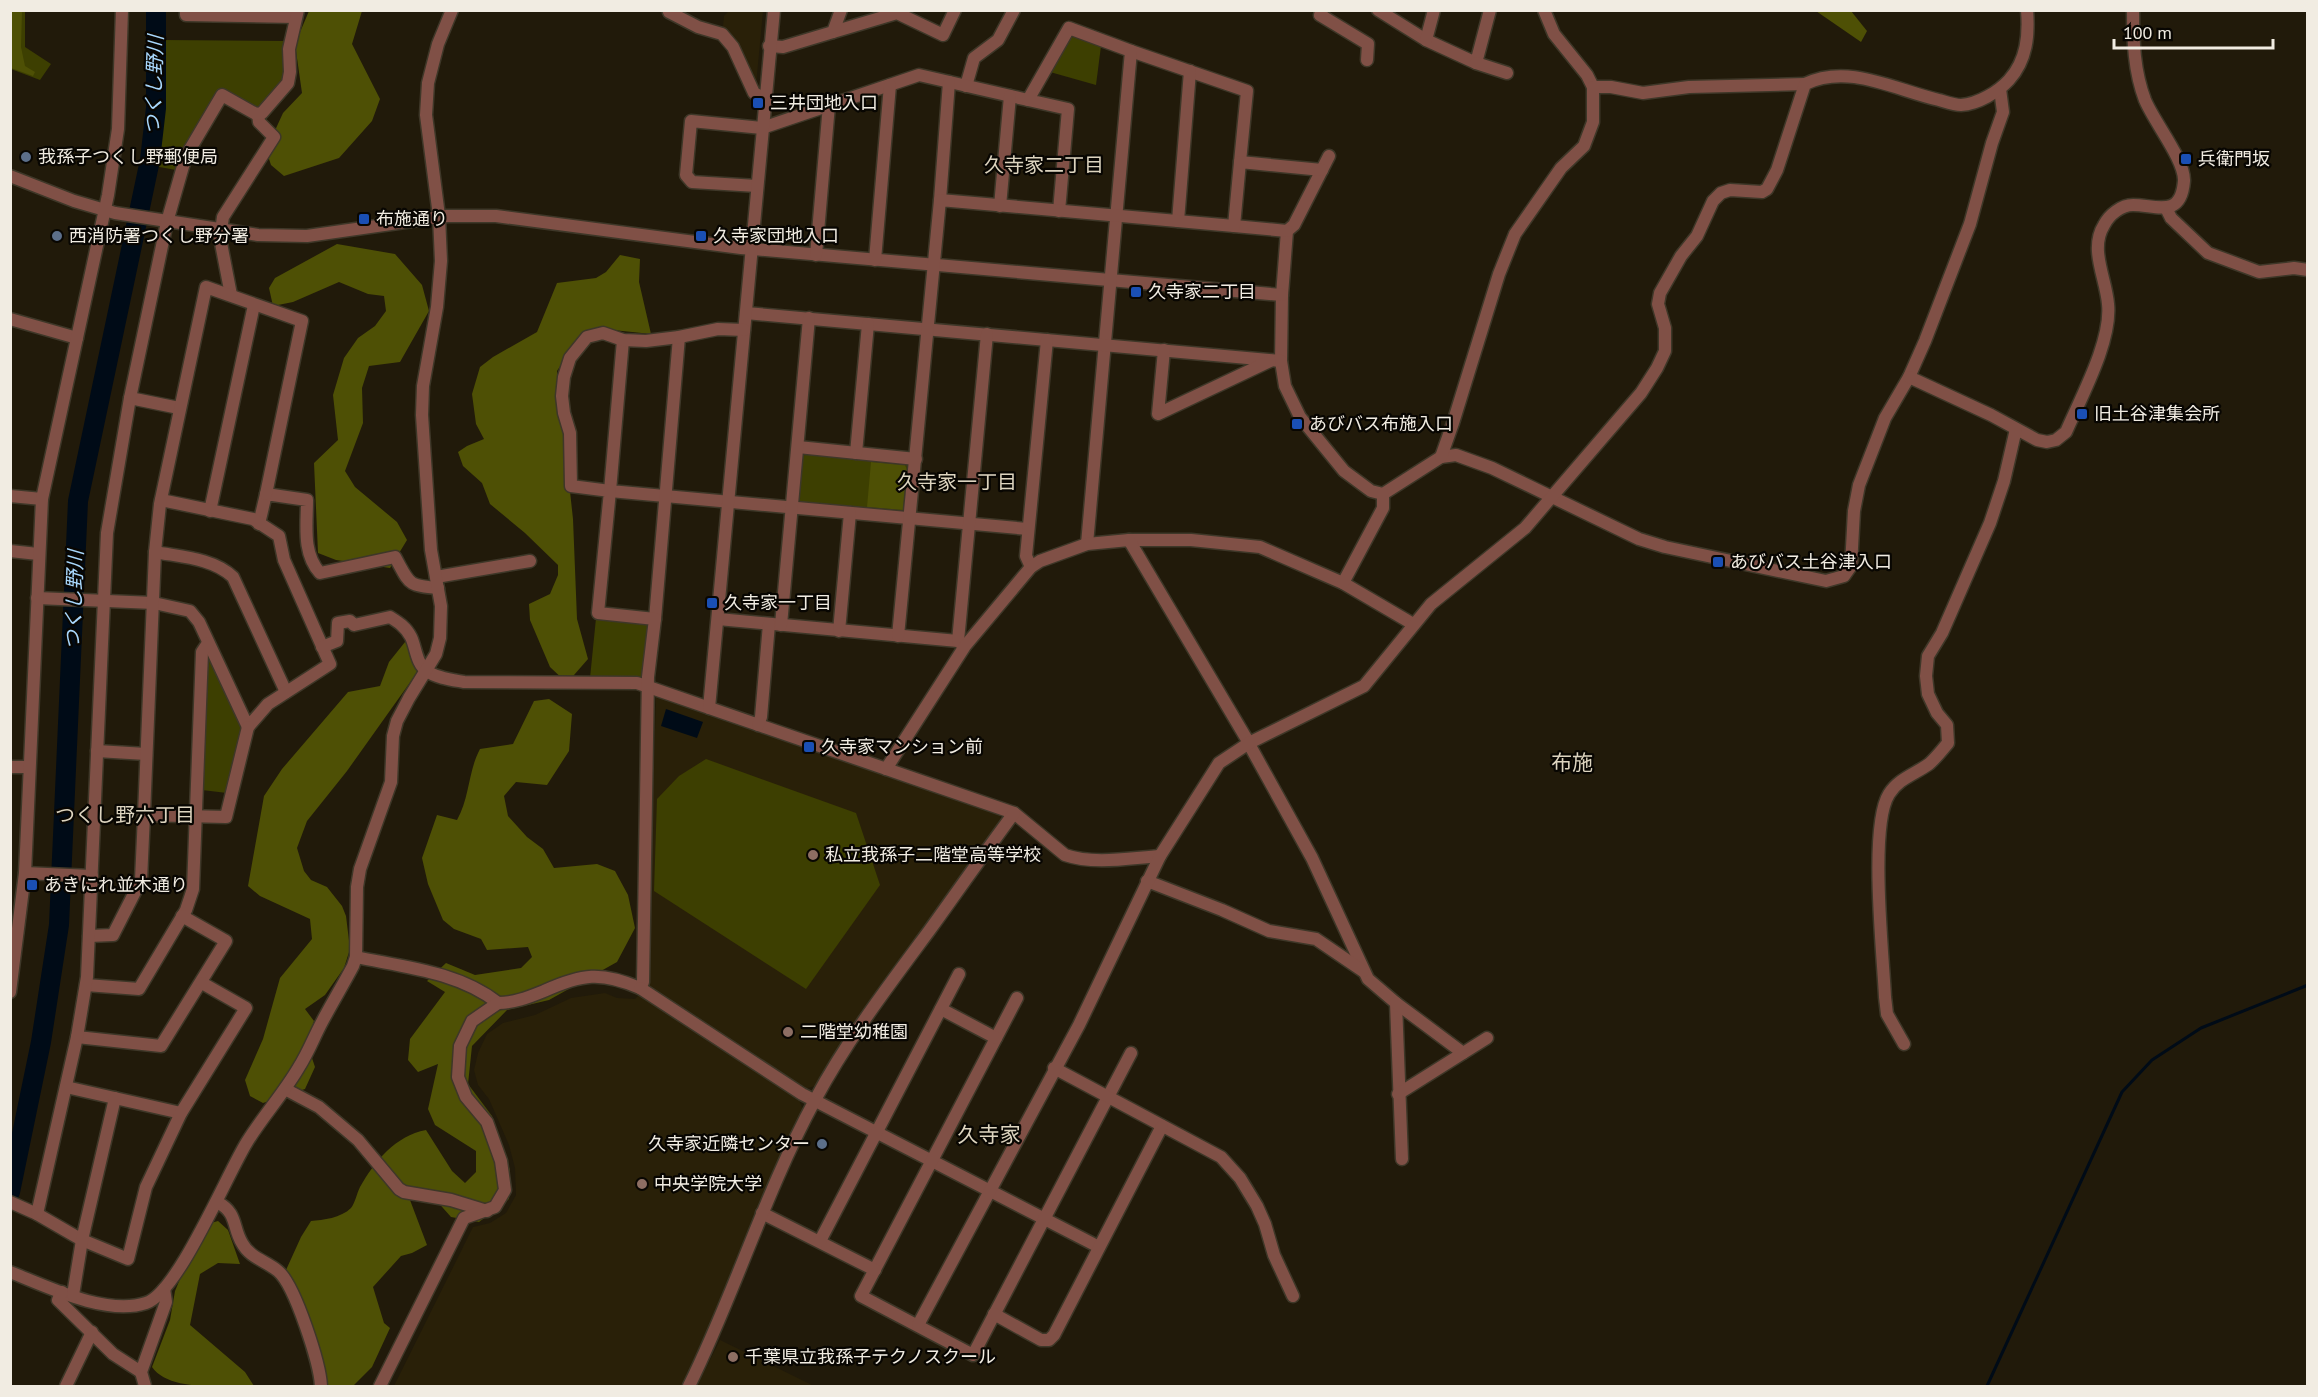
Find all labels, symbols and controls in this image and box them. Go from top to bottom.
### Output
scale bar [2114,12,2273,50]
text: 100 m [2123,21,2172,44]
water label: つくし野川 [139,33,169,135]
place label: 三井団地入口 [770,91,878,114]
marker: 三井団地入口 [751,96,765,110]
place label: 我孫子つくし野郵便局 [38,145,218,168]
place label: 兵衛門坂 [2198,147,2270,170]
marker: 我孫子つくし野郵便局 [19,150,33,164]
district label: 久寺家二丁目 [984,152,1104,178]
marker: 兵衛門坂 [2179,152,2193,166]
place label: 布施通り [376,207,448,230]
marker: 布施通り [357,212,371,226]
place label: 西消防署つくし野分署 [69,224,249,247]
place label: 久寺家団地入口 [713,224,839,247]
marker: 西消防署つくし野分署 [50,229,64,243]
marker: 久寺家団地入口 [694,229,708,243]
place label: 久寺家二丁目 [1148,280,1256,303]
marker: 久寺家二丁目 [1129,285,1143,299]
place label: 旧土谷津集会所 [2094,402,2220,425]
marker: 旧土谷津集会所 [2075,407,2089,421]
place label: あびバス布施入口 [1309,412,1453,435]
marker: あびバス布施入口 [1290,417,1304,431]
district label: 久寺家一丁目 [897,469,1017,495]
water label: つくし野川 [59,548,89,650]
place label: あびバス土谷津入口 [1730,550,1892,573]
marker: あびバス土谷津入口 [1711,555,1725,569]
place label: 久寺家一丁目 [724,591,832,614]
marker: 久寺家一丁目 [705,596,719,610]
place label: 久寺家マンション前 [821,735,983,758]
marker: 久寺家マンション前 [802,740,816,754]
district label: 布施 [1551,749,1593,776]
district label: つくし野六丁目 [55,802,195,828]
place label: 私立我孫子二階堂高等学校 [825,843,1041,866]
marker: 私立我孫子二階堂高等学校 [806,848,820,862]
place label: あきにれ並木通り [44,873,188,896]
marker: あきにれ並木通り [25,878,39,892]
place label: 二階堂幼稚園 [800,1020,908,1043]
marker: 二階堂幼稚園 [781,1025,795,1039]
district label: 久寺家 [958,1121,1021,1148]
place label: 久寺家近隣センター [648,1132,810,1155]
marker: 久寺家近隣センター [815,1137,829,1151]
place label: 中央学院大学 [654,1172,762,1195]
marker: 中央学院大学 [635,1177,649,1191]
place label: 千葉県立我孫子テクノスクール [745,1345,996,1368]
marker: 千葉県立我孫子テクノスクール [726,1350,740,1364]

